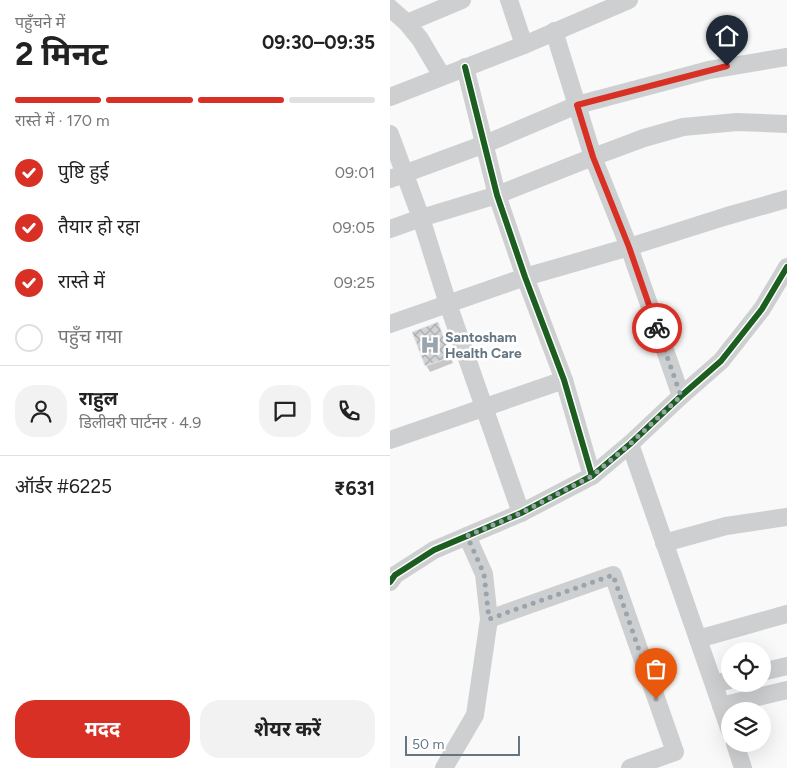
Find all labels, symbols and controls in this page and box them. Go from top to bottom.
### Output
text: पहुँचने में [15,13,65,32]
pin [706,15,748,66]
icon: home [713,22,741,50]
text: 09:30–09:35 [262,31,375,54]
text: 2 मिनट [15,35,108,73]
text: रास्ते में · 170 m [15,111,110,130]
icon: check [15,159,43,187]
text: पुष्टि हुई [58,160,109,183]
text: 09:01 [335,163,375,182]
icon: check [15,214,43,242]
text: तैयार हो रहा [58,215,140,238]
text: 09:05 [332,218,375,237]
icon: check [15,269,43,297]
text: रास्ते में [58,270,105,293]
text: 09:25 [333,273,375,292]
courier [632,303,682,353]
icon: bike [643,314,671,342]
text: पहुँच गया [58,325,122,348]
place label: Santosham Health Care [445,329,522,362]
hospital icon: Santosham Health Care [419,334,441,356]
button: person [15,385,67,437]
button: chat [259,385,311,437]
button: phone [323,385,375,437]
text: राहुल [79,387,118,410]
text: डिलीवरी पार्टनर · 4.9 [79,413,201,432]
text: ऑर्डर #6225 [15,475,112,498]
text: ₹631 [334,477,375,500]
map controls [721,642,771,752]
button: locate [721,642,771,692]
pin [635,648,677,699]
icon: bag [642,655,670,683]
button: मदद [15,700,190,758]
button: शेयर करें [200,700,375,758]
button: layers [721,702,771,752]
scale bar [405,733,520,756]
text: 50 m [412,736,444,753]

